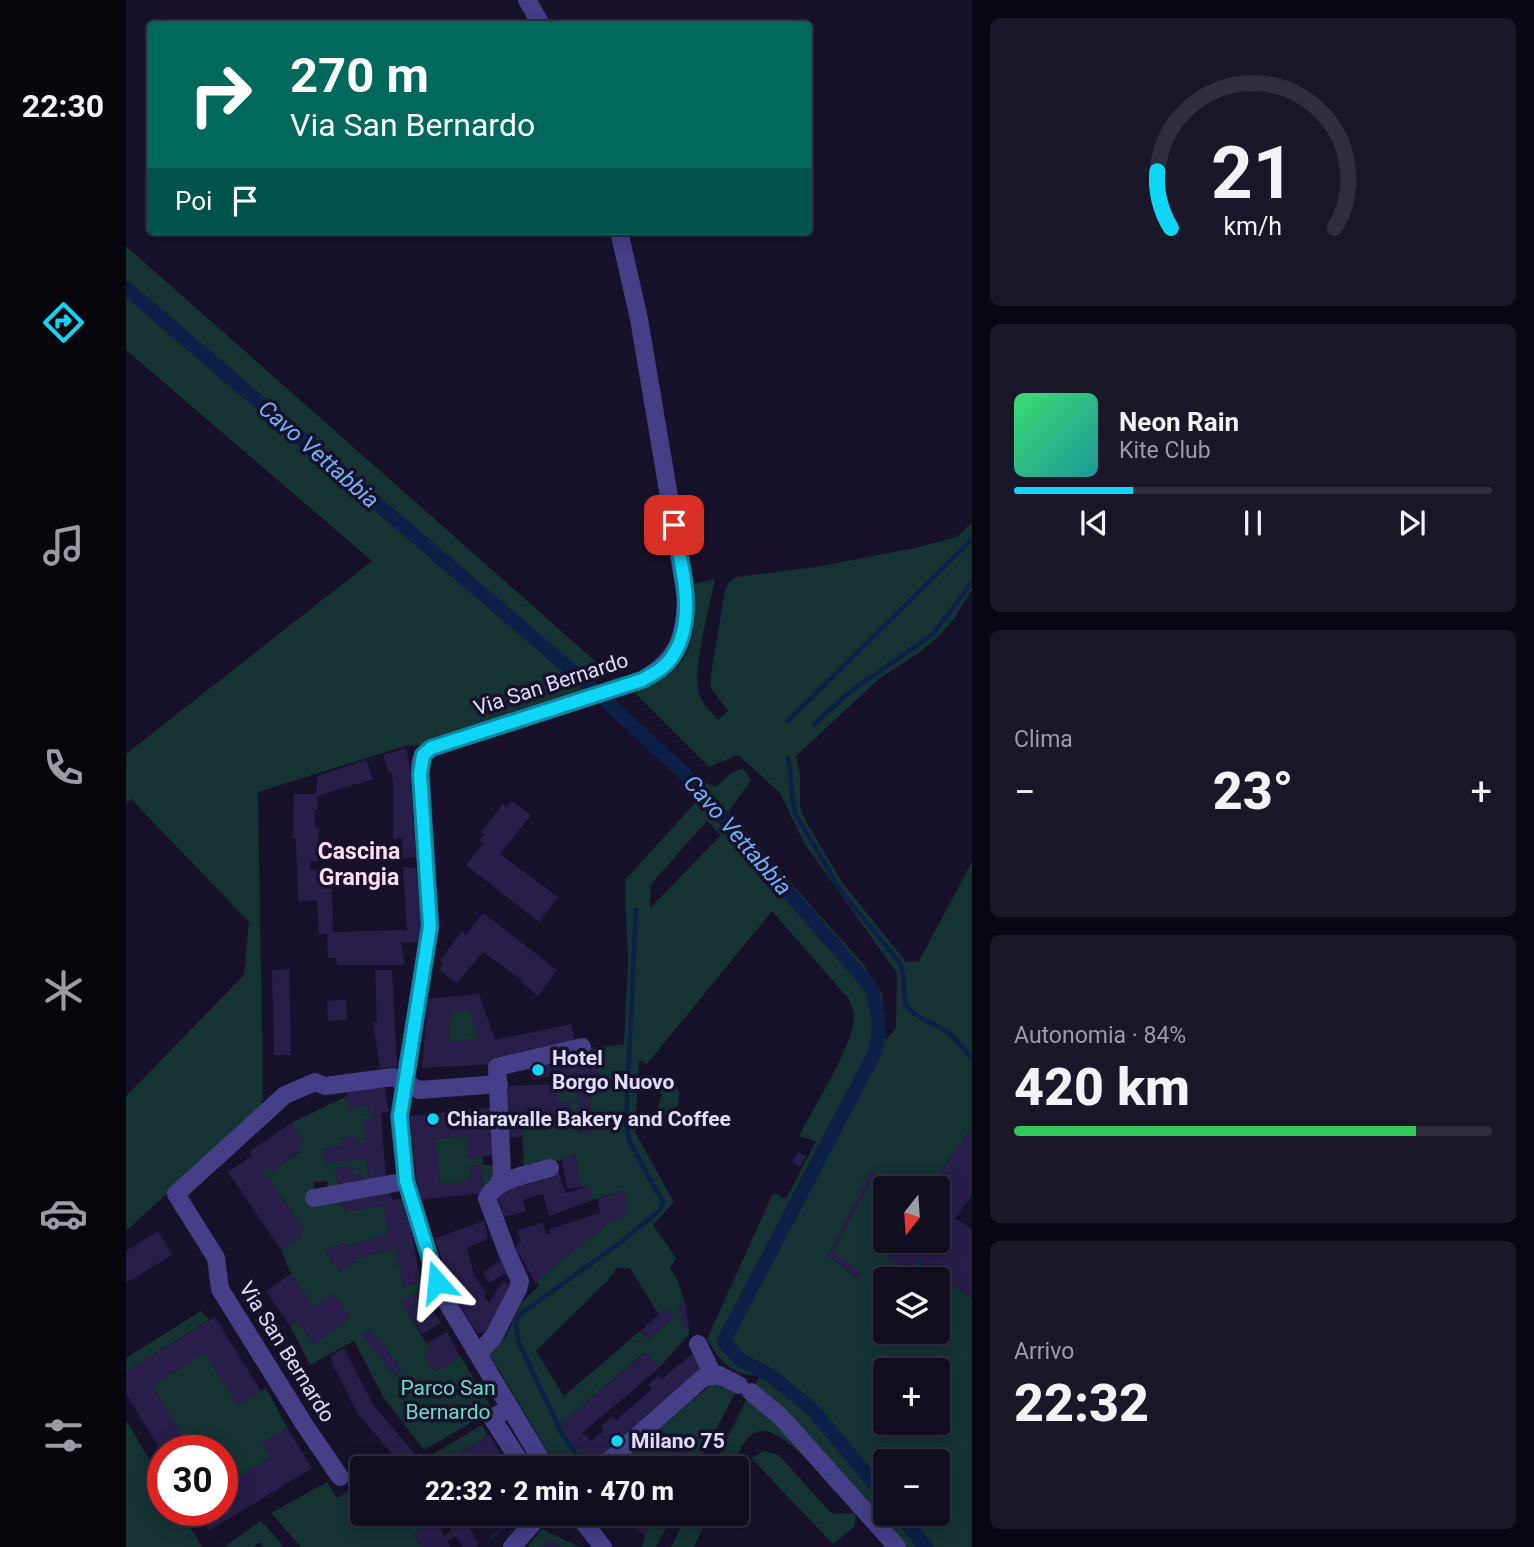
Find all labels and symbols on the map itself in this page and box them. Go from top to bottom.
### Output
water label: Cavo Vettabbia [253,395,384,514]
pin [644,495,704,555]
street label: Via San Bernardo [471,648,631,720]
water label: Cavo Vettabbia [678,770,797,901]
district label: Cascina Grangia [318,838,400,891]
place label: Hotel Borgo Nuovo [552,1046,675,1094]
marker: Hotel Borgo Nuovo [530,1062,546,1078]
place label: Chiaravalle Bakery and Coffee [447,1107,731,1131]
marker: Chiaravalle Bakery and Coffee [425,1111,441,1127]
north arrow [873,1176,950,1253]
position arrow [400,1245,474,1319]
street label: Via San Bernardo [234,1277,340,1427]
park label: Parco San Bernardo [400,1376,496,1424]
place label: Milano 75 [631,1429,725,1453]
marker: Milano 75 [609,1433,625,1449]
speed limit sign: 30 [147,1435,238,1526]

